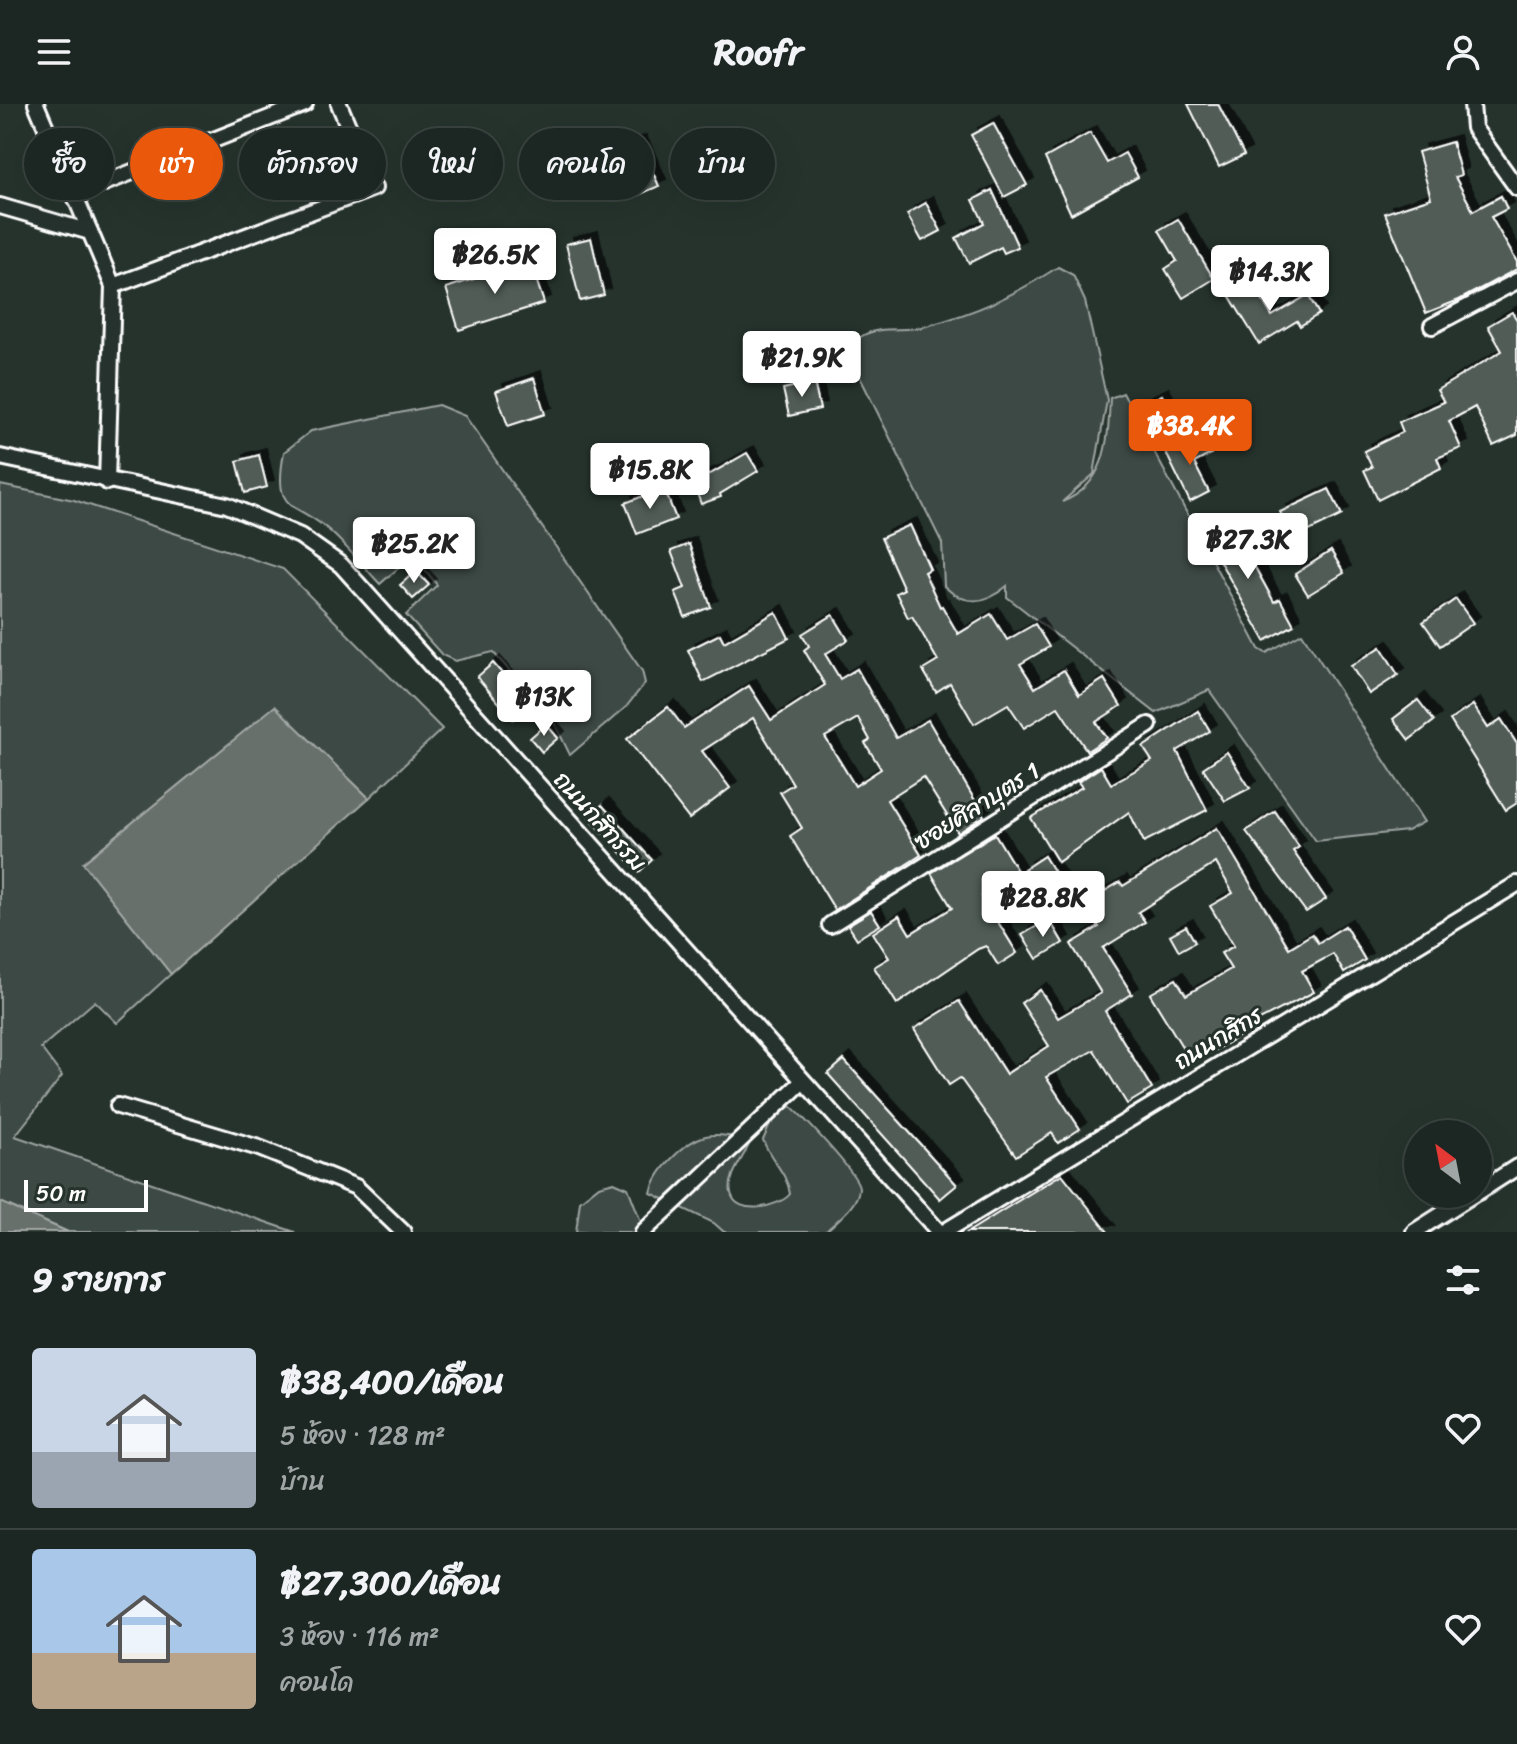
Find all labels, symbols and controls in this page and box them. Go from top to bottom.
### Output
text: Roofr [714,20,803,84]
icon: menu [32,30,76,74]
icon: person [1441,30,1485,74]
chip: ซื้อ [24,128,114,200]
chip: เช่า [130,128,223,200]
chip: ตัวกรอง [239,128,386,200]
chip: ใหม่ [402,128,503,200]
chip: คอนโด [519,128,654,200]
chip: บ้าน [670,128,775,200]
pin: ฿26.5K [430,228,560,296]
text: ฿26.5K [452,231,538,277]
pin: ฿14.3K [1205,245,1335,313]
text: ฿14.3K [1229,248,1311,294]
pin: ฿21.9K [737,331,867,399]
text: ฿21.9K [761,334,843,380]
pin: ฿38.4K [1125,399,1255,467]
text: ฿38.4K [1147,402,1233,448]
pin: ฿15.8K [585,443,715,511]
text: ฿15.8K [608,446,692,492]
pin: ฿27.3K [1183,513,1313,581]
text: ฿27.3K [1206,516,1290,562]
pin: ฿25.2K [349,517,479,585]
text: ฿25.2K [371,520,457,566]
pin: ฿13K [497,670,591,738]
text: ฿13K [515,673,573,719]
street label: ซอยศิลาบุตร 1 [905,750,1049,862]
street label: ถนนกสิกรรม [543,761,657,881]
pin: ฿28.8K [978,871,1108,939]
text: ฿28.8K [1000,874,1086,920]
street label: ถนนกสิกร [1165,994,1272,1081]
north arrow [1404,1120,1492,1208]
map controls [1404,1120,1492,1208]
text: 50 m [36,1174,86,1213]
scale bar [24,1176,148,1212]
text: 9 รายการ [32,1250,165,1310]
icon: filters [1441,1258,1485,1302]
text: ฿38,400/เดือน [280,1352,505,1412]
icon: home [96,1380,192,1476]
icon: heart [1441,1406,1485,1450]
text: 5 ห้อง · 128 m² [280,1412,446,1458]
text: บ้าน [280,1458,325,1504]
text: ฿27,300/เดือน [280,1553,502,1613]
icon: home [96,1581,192,1677]
icon: heart [1441,1607,1485,1651]
text: 3 ห้อง · 116 m² [280,1613,439,1659]
text: คอนโด [280,1659,354,1705]

